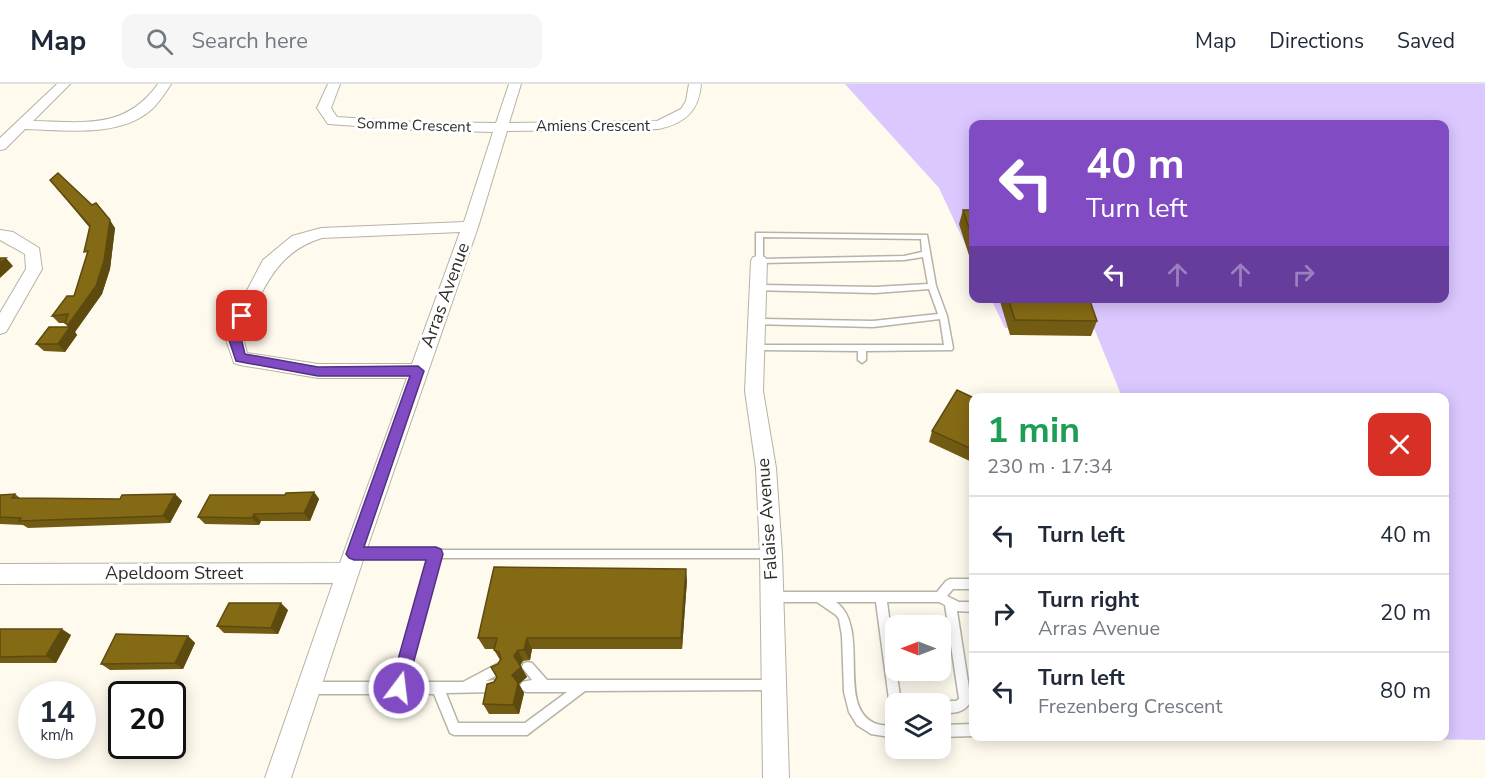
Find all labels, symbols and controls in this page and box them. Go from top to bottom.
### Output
search box [122,14,542,68]
text: Map [30,22,86,60]
icon: search [143,25,176,58]
text: Search here [191,26,308,56]
text: Map [1195,27,1236,55]
text: Directions [1269,27,1364,55]
text: Saved [1397,27,1455,55]
street label: Somme Crescent [357,113,472,137]
street label: Amiens Crescent [536,116,651,136]
text: 40 m [1086,136,1185,193]
icon: left [987,144,1065,222]
text: Turn left [1086,190,1187,227]
street label: Arras Avenue [415,239,475,351]
icon: left [1098,258,1131,291]
icon: ahead [1161,258,1194,291]
icon: ahead [1224,258,1257,291]
icon: right [1287,258,1320,291]
pin [216,290,267,341]
icon: arrive [225,299,258,332]
text: 1 min [987,406,1080,455]
button: close [1368,413,1431,476]
text: 230 m · 17:34 [987,453,1113,480]
street label: Falaise Avenue [751,457,783,581]
icon: left [987,519,1020,552]
text: Turn left [1038,520,1125,550]
text: 40 m [1380,520,1431,550]
street label: Apeldoom Street [105,561,244,585]
text: Turn right [1038,585,1139,615]
icon: right [987,597,1020,630]
text: 20 m [1380,598,1431,628]
north arrow [885,615,951,681]
map controls [885,615,951,759]
text: Arras Avenue [1038,615,1160,642]
position arrow [367,656,431,720]
text: Turn left [1038,663,1125,693]
icon: left [987,675,1020,708]
text: 80 m [1380,676,1431,706]
speed limit sign: 20 [108,681,186,759]
text: 14 [39,692,75,733]
button: layers [885,693,951,759]
text: Frezenberg Crescent [1038,693,1222,720]
text: km/h [40,725,74,745]

